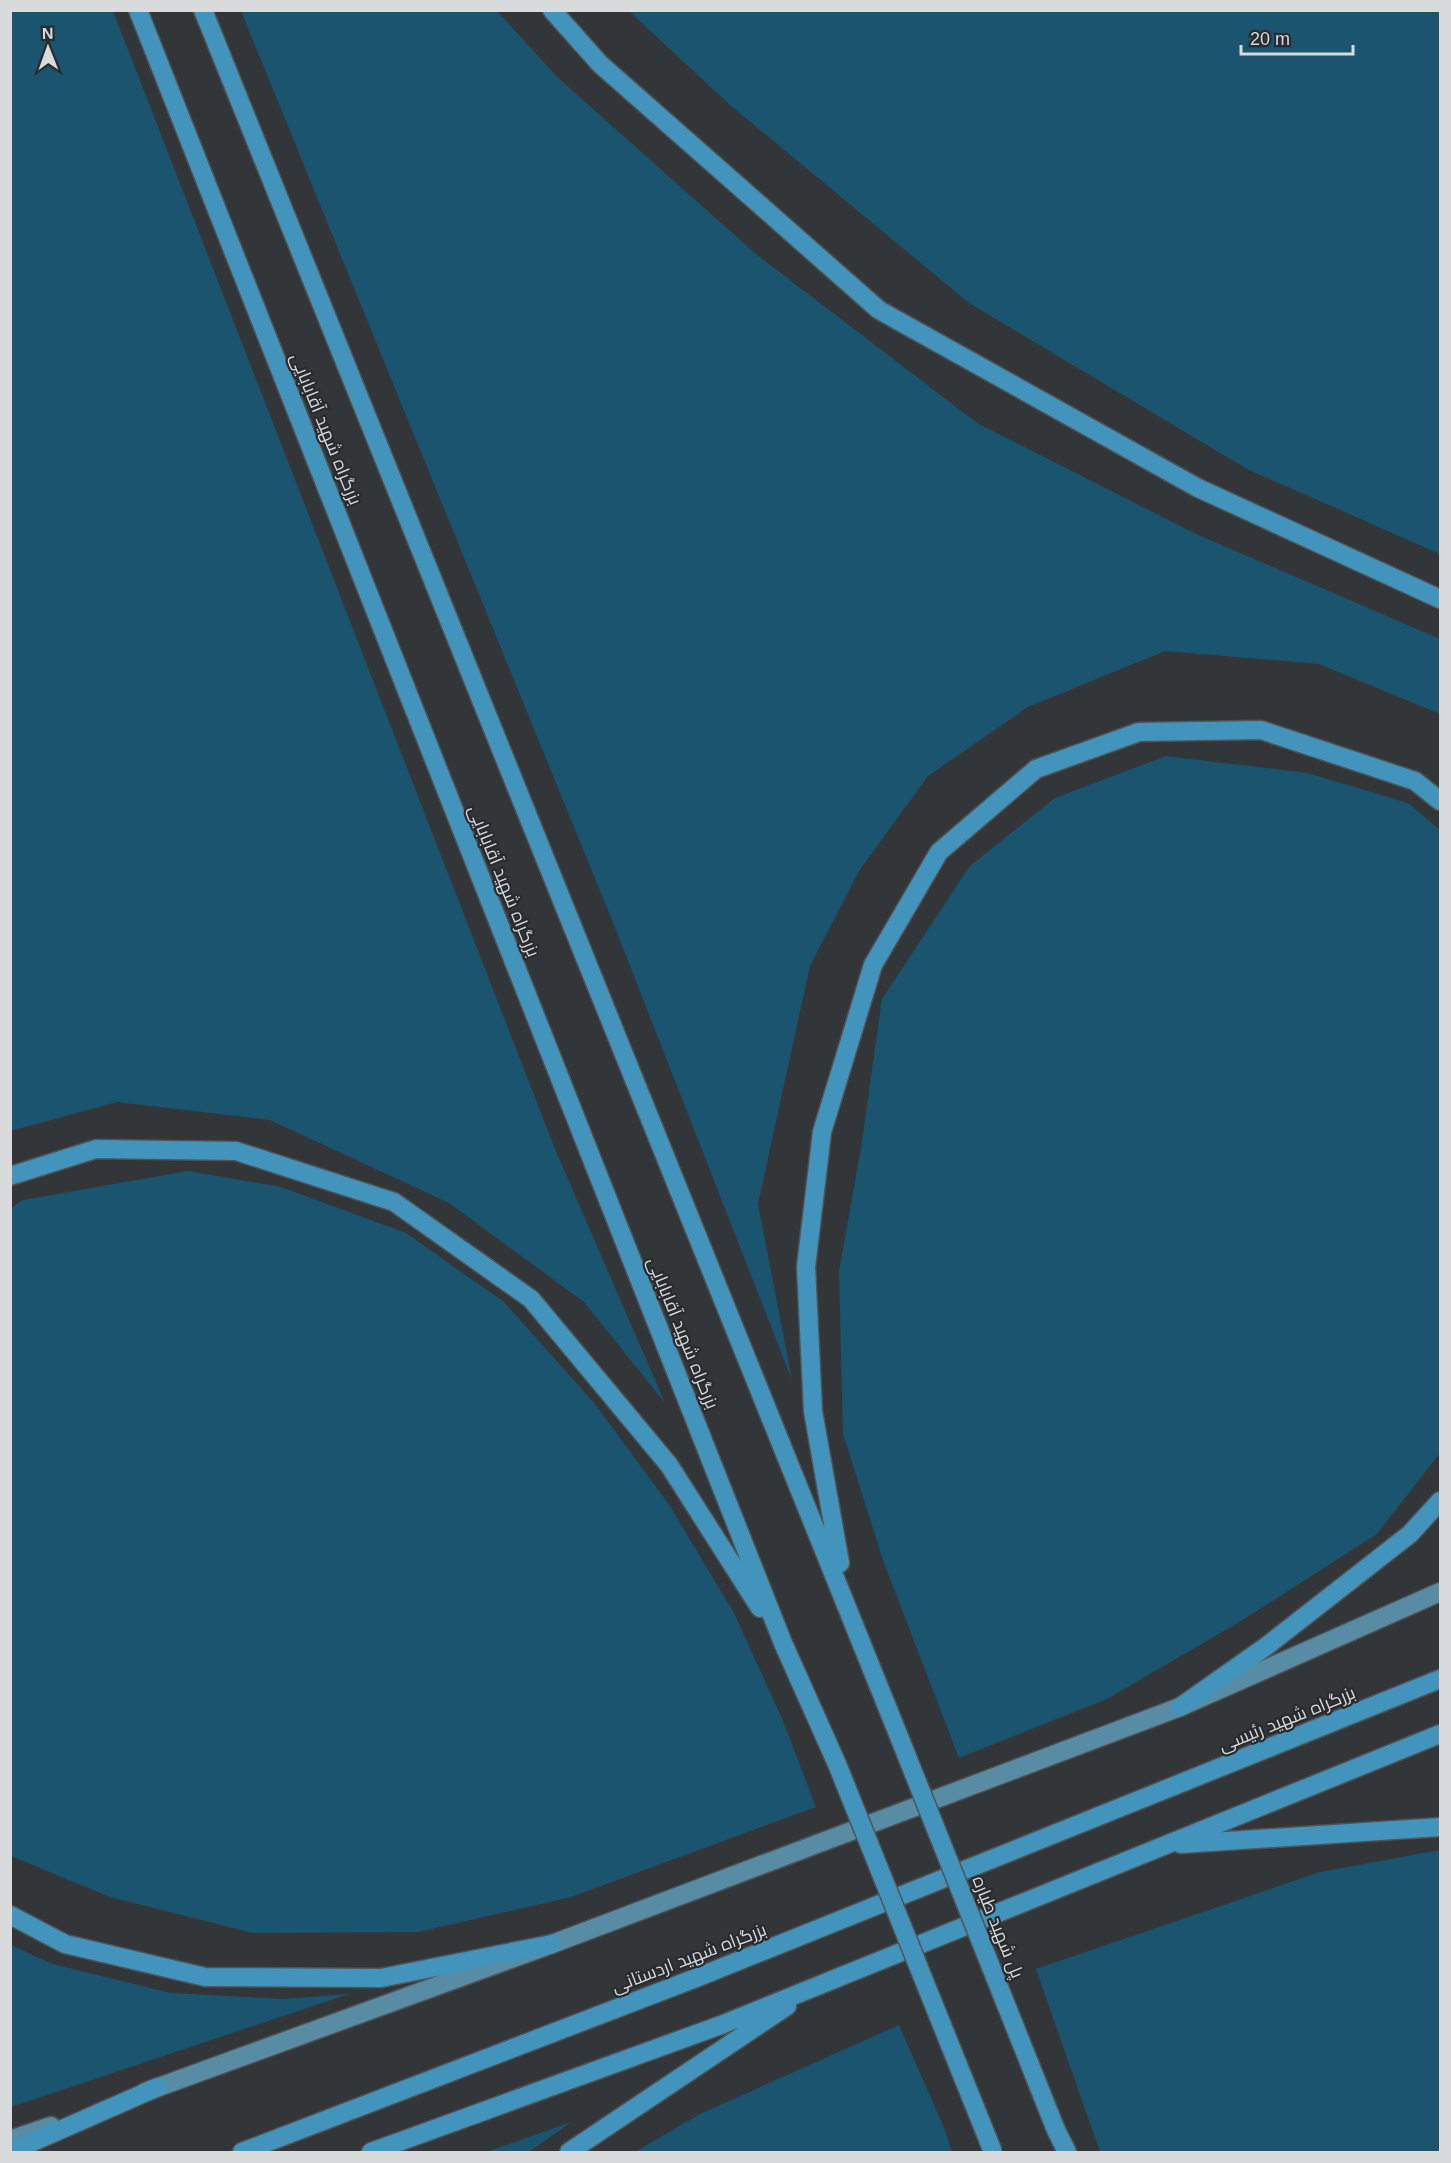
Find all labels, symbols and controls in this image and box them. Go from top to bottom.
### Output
north arrow [18,18,78,78]
scale bar [1241,18,1354,56]
text: N [42,25,54,42]
text: 20 m [1250,29,1290,49]
street label: بزرگراه شهید آقابابایی [286,350,366,508]
street label: بزرگراه شهید آقابابایی [464,802,544,960]
street label: بزرگراه شهید آقابابایی [643,1254,723,1412]
street label: بزرگراه شهید رئیسی [1216,1682,1359,1757]
street label: پل شهید طیاره [967,1873,1028,1982]
street label: بزرگراه شهید اردستانی [609,1919,770,1998]

